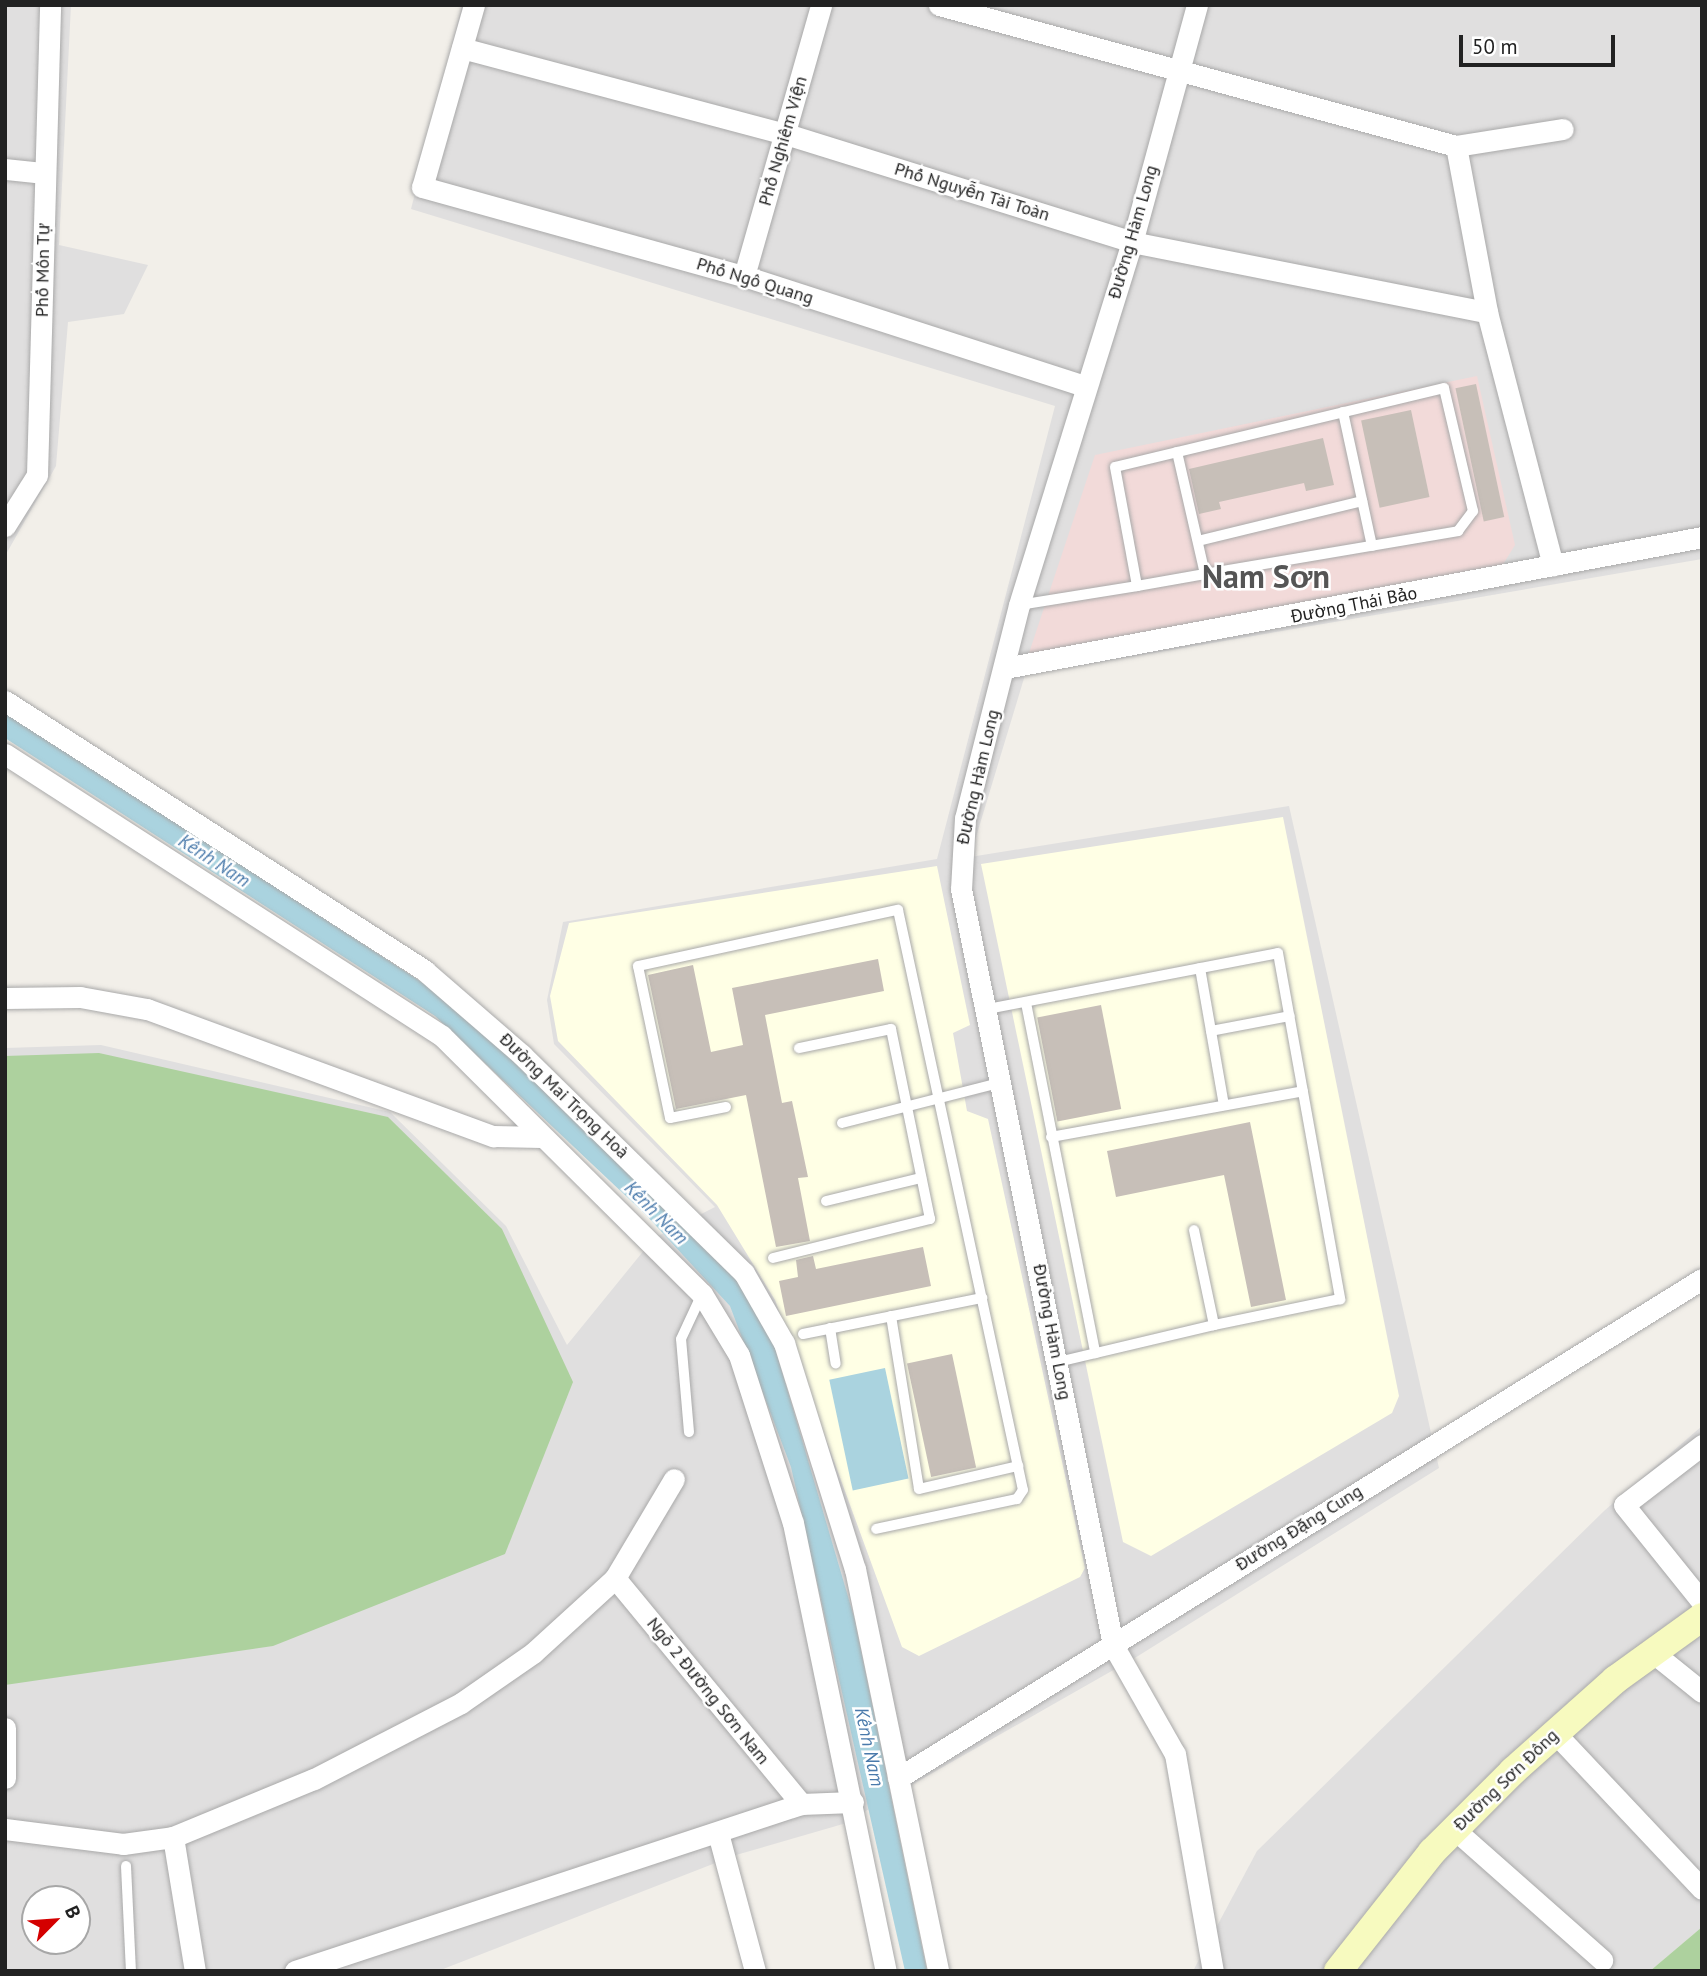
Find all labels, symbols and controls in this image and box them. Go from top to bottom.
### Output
scale bar [1462,21,1618,65]
text: 50 m [1472,33,1518,60]
street label: Phố Nghiêm Viện [754,73,812,209]
street label: Phố Nguyễn Tài Toàn [891,158,1053,226]
street label: Đường Hàm Long [1104,163,1162,301]
street label: Phố Môn Tự [31,222,55,318]
street label: Phố Ngô Quang [694,253,816,309]
district label: Nam Sơn [1202,557,1330,595]
street label: Đường Thái Bảo [1289,582,1419,628]
street label: Đường Hàm Long [952,707,1004,847]
water label: Kênh Nam [174,830,254,892]
street label: Đường Mai Trọng Hoà [495,1028,633,1164]
water label: Kênh Nam [620,1177,692,1249]
street label: Đường Hàm Long [1028,1262,1076,1402]
street label: Đường Đặng Cung [1232,1480,1366,1576]
street label: Ngõ 2 Đường Sơn Nam [642,1613,774,1769]
water label: Kênh Nam [850,1705,888,1789]
street label: Đường Sơn Đông [1449,1725,1563,1835]
north arrow [21,1885,91,1955]
text: B [60,1902,86,1922]

